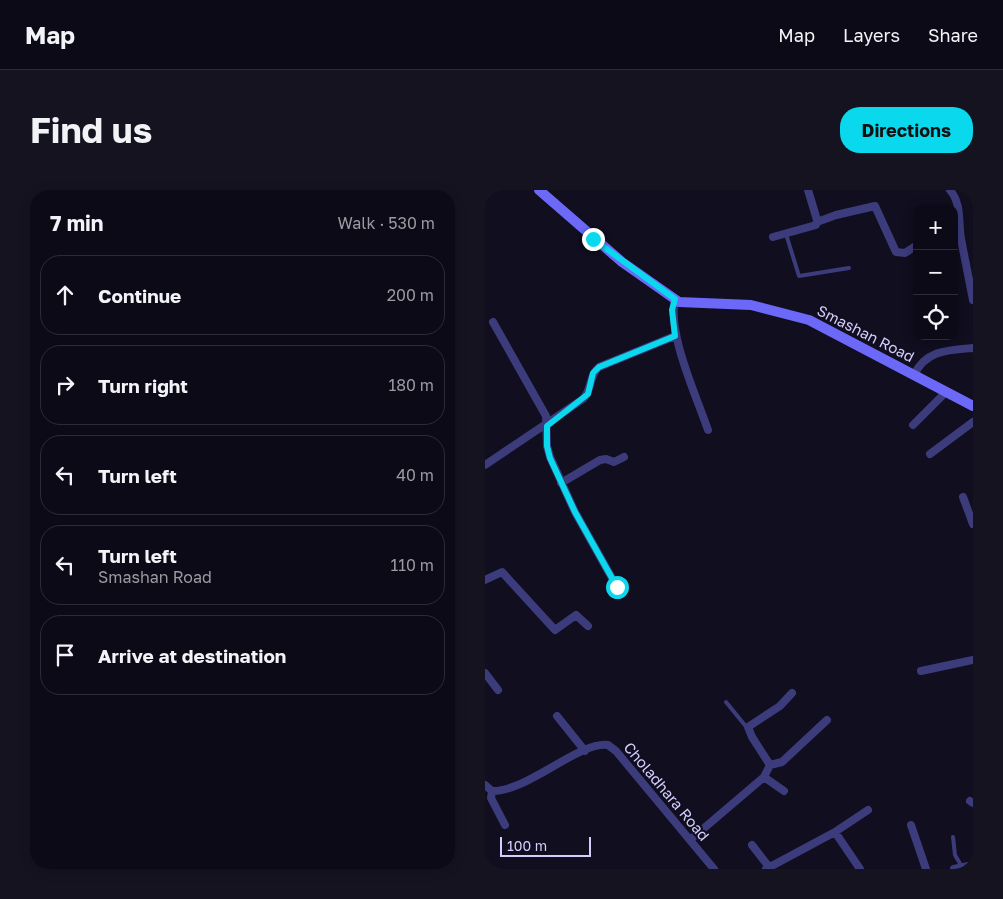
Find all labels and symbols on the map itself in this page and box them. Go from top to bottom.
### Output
route end [582,228,605,251]
street label: Smashan Road [814,301,918,365]
route start [606,576,629,599]
street label: Choladhara Road [620,738,714,844]
scale bar [500,834,591,857]

